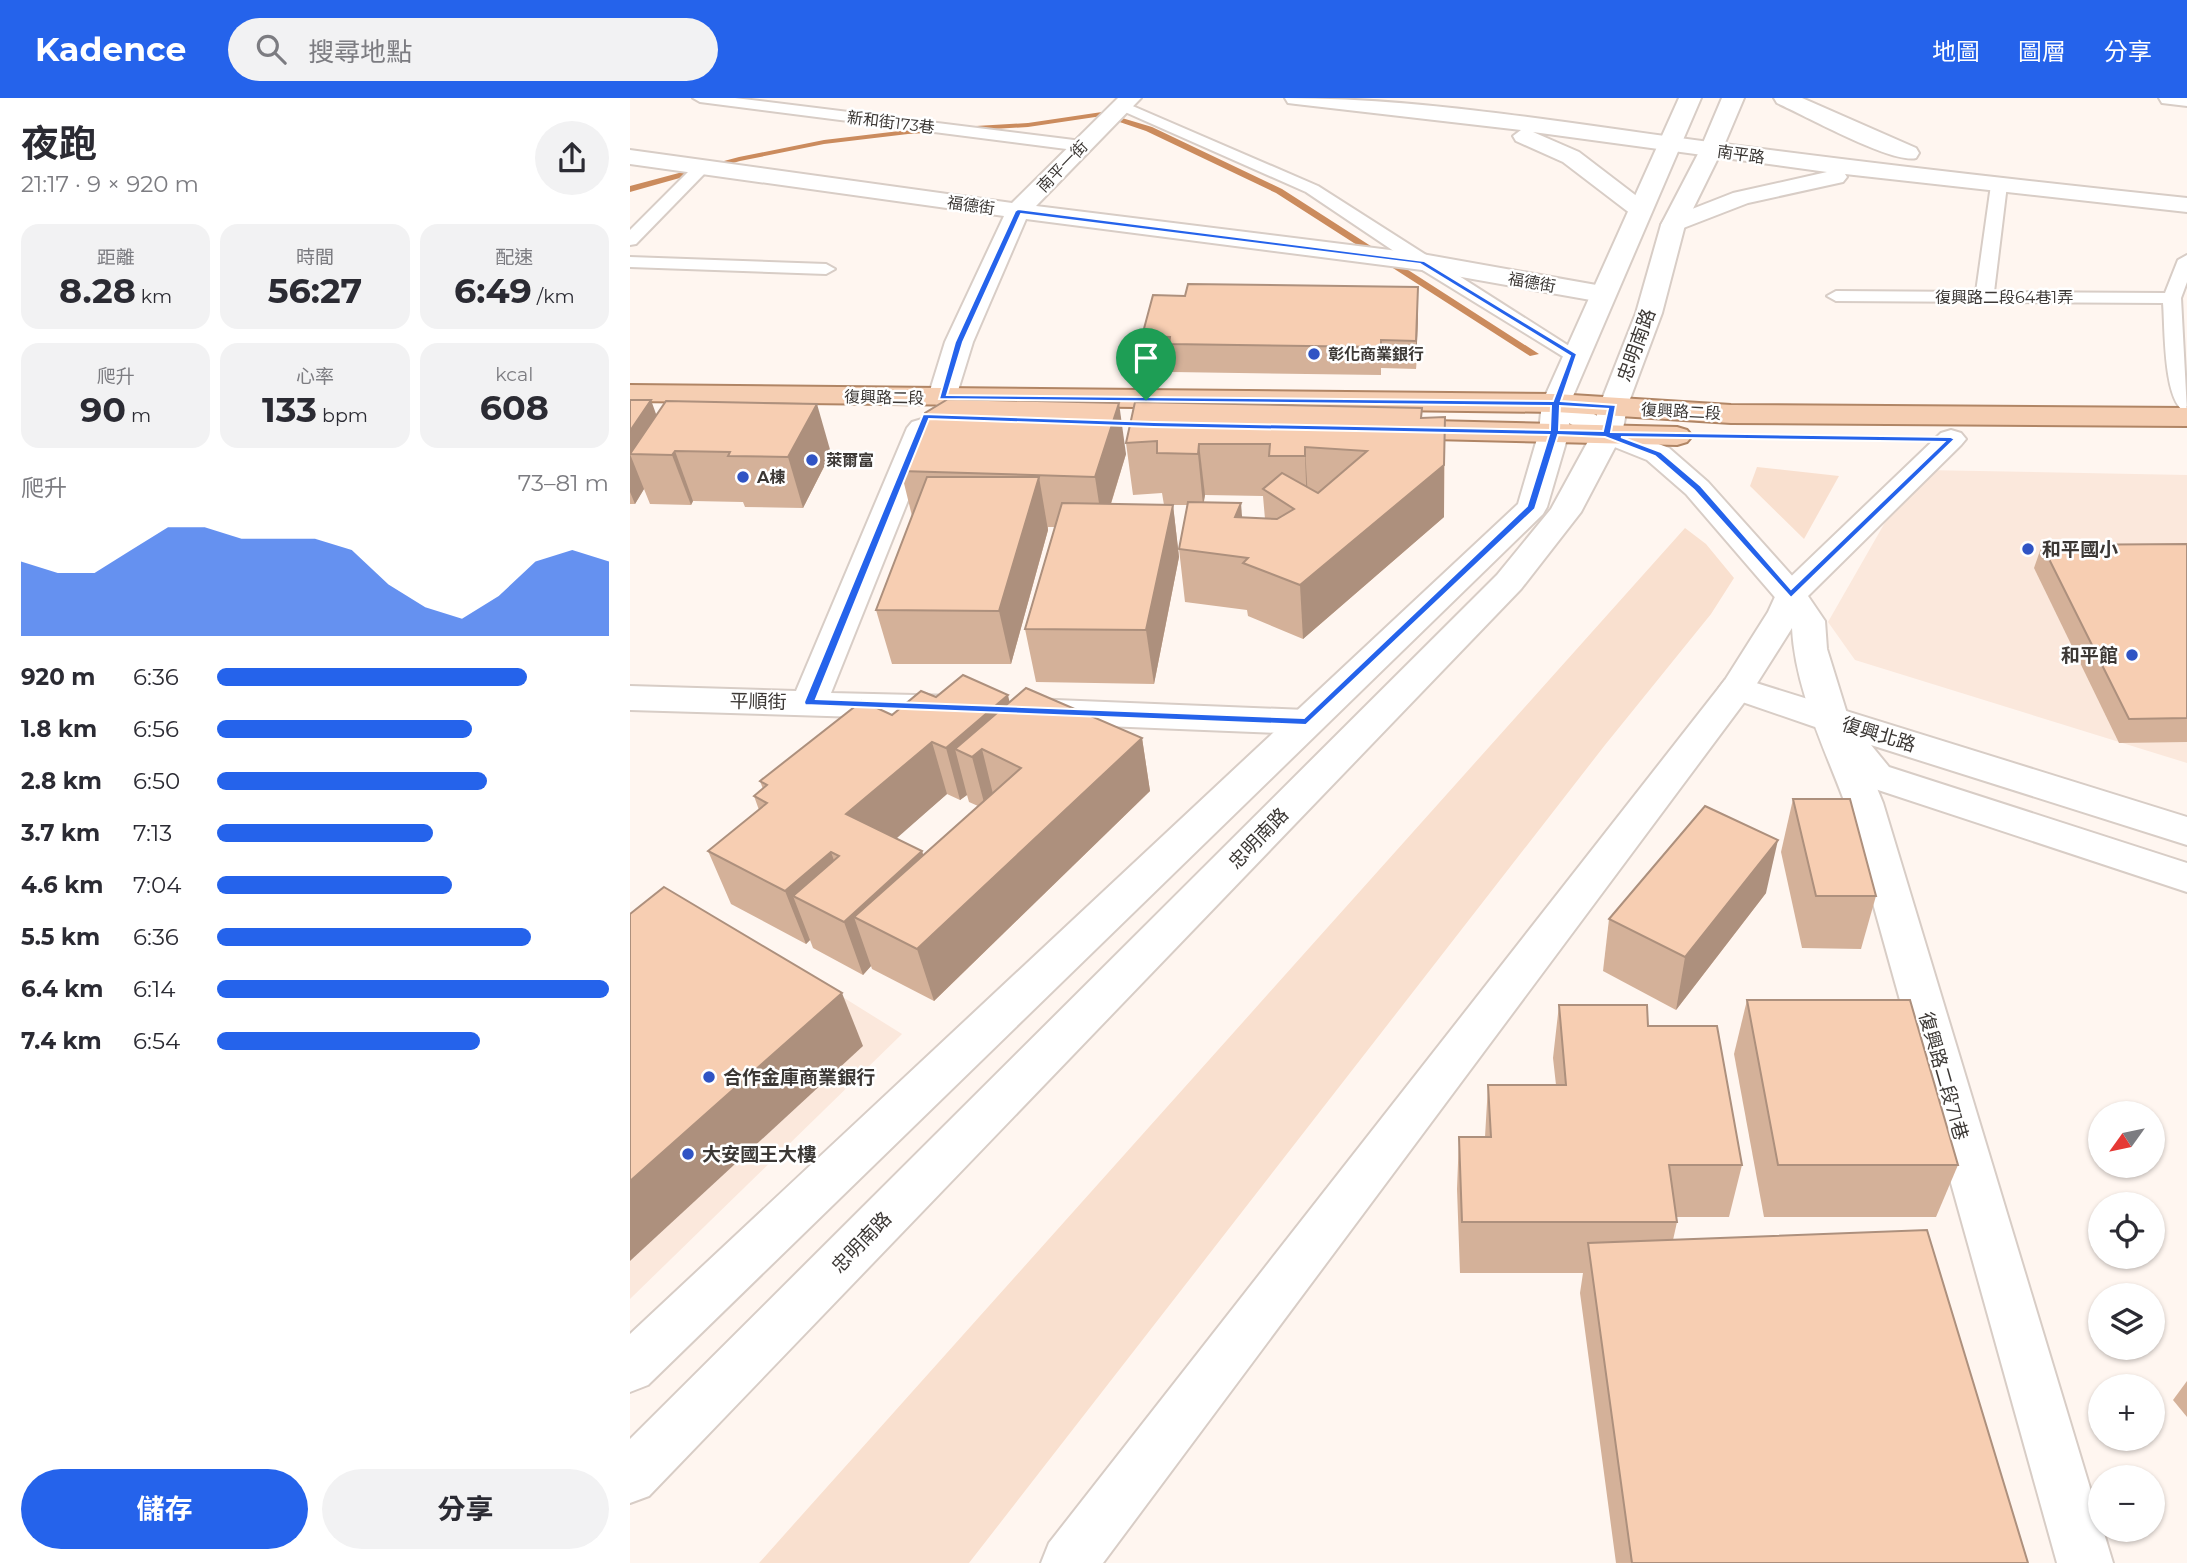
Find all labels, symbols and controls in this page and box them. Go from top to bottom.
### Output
search box [228,18,718,81]
text: Kadence [35,29,186,69]
icon: search [252,30,290,68]
text: 搜尋地點 [308,36,412,68]
text: 地圖 [1932,37,1980,66]
text: 圖層 [2018,37,2066,66]
text: 分享 [2104,37,2152,66]
street label: 新和街173巷 [846,108,936,137]
text: 夜跑 [21,120,97,167]
button: share [535,121,609,195]
street label: 南平一街 [1033,137,1091,196]
street label: 南平路 [1716,142,1766,167]
text: 21:17 · 9 × 920 m [21,170,199,198]
street label: 福德街 [946,193,996,218]
text: 距離 [97,246,135,269]
text: 時間 [296,246,334,269]
text: 配速 [495,246,533,269]
text: 8.28 [59,269,136,312]
text: 56:27 [268,269,362,312]
text: 6:49 [454,269,532,312]
street label: 福德街 [1507,269,1557,296]
text: km [136,285,172,308]
text: /km [532,285,575,308]
street label: 復興路二段64巷1弄 [1935,288,2073,307]
street label: 忠明南路 [1613,306,1660,385]
pin [1116,328,1176,400]
icon: arrive [1127,339,1165,377]
place label: 彰化商業銀行 [1328,345,1424,364]
marker: 彰化商業銀行 [1306,346,1322,362]
text: kcal [495,363,533,386]
text: 爬升 [97,365,135,388]
text: 心率 [296,365,334,388]
text: 608 [480,386,549,429]
street label: 復興路二段 [844,387,924,408]
text: 90 [80,388,126,431]
text: 133 [262,388,317,431]
street label: 復興路二段 [1641,400,1721,423]
text: m [126,404,151,427]
text: bpm [317,404,368,427]
place label: 萊爾富 [826,451,874,470]
marker: 萊爾富 [804,452,820,468]
place label: A棟 [756,468,785,487]
text: 73–81 m [518,469,609,497]
marker: A棟 [735,469,751,485]
text: 爬升 [21,474,67,502]
place label: 和平國小 [2042,538,2118,561]
marker: 和平國小 [2020,541,2036,557]
place label: 和平館 [2061,644,2118,667]
marker: 和平館 [2124,647,2140,663]
text: 920 m [21,663,95,691]
text: 6:36 [133,663,179,691]
street label: 平順街 [729,690,787,713]
street label: 復興北路 [1839,712,1919,757]
text: 1.8 km [21,715,97,743]
text: 6:56 [133,715,179,743]
text: 2.8 km [21,767,102,795]
text: 6:50 [133,767,180,795]
street label: 忠明南路 [1224,803,1293,874]
text: 3.7 km [21,819,100,847]
text: 7:13 [133,819,172,847]
text: 4.6 km [21,871,103,899]
text: 7:04 [133,871,181,899]
text: 5.5 km [21,923,100,951]
text: 6:36 [133,923,179,951]
text: 6.4 km [21,975,103,1003]
text: 6:14 [133,975,175,1003]
street label: 復興路二段71巷 [1914,1009,1973,1143]
text: 7.4 km [21,1027,102,1055]
text: 6:54 [133,1027,180,1055]
place label: 合作金庫商業銀行 [723,1066,875,1089]
marker: 合作金庫商業銀行 [701,1069,717,1085]
north arrow [2088,1101,2165,1178]
map controls [2088,1101,2165,1542]
place label: 大安國王大樓 [702,1143,816,1166]
marker: 大安國王大樓 [680,1146,696,1162]
button: locate [2088,1192,2165,1269]
street label: 忠明南路 [827,1207,896,1278]
button: layers [2088,1283,2165,1360]
button: + [2088,1374,2165,1451]
button: − [2088,1465,2165,1542]
button: 儲存 [21,1469,308,1549]
button: 分享 [322,1469,609,1549]

